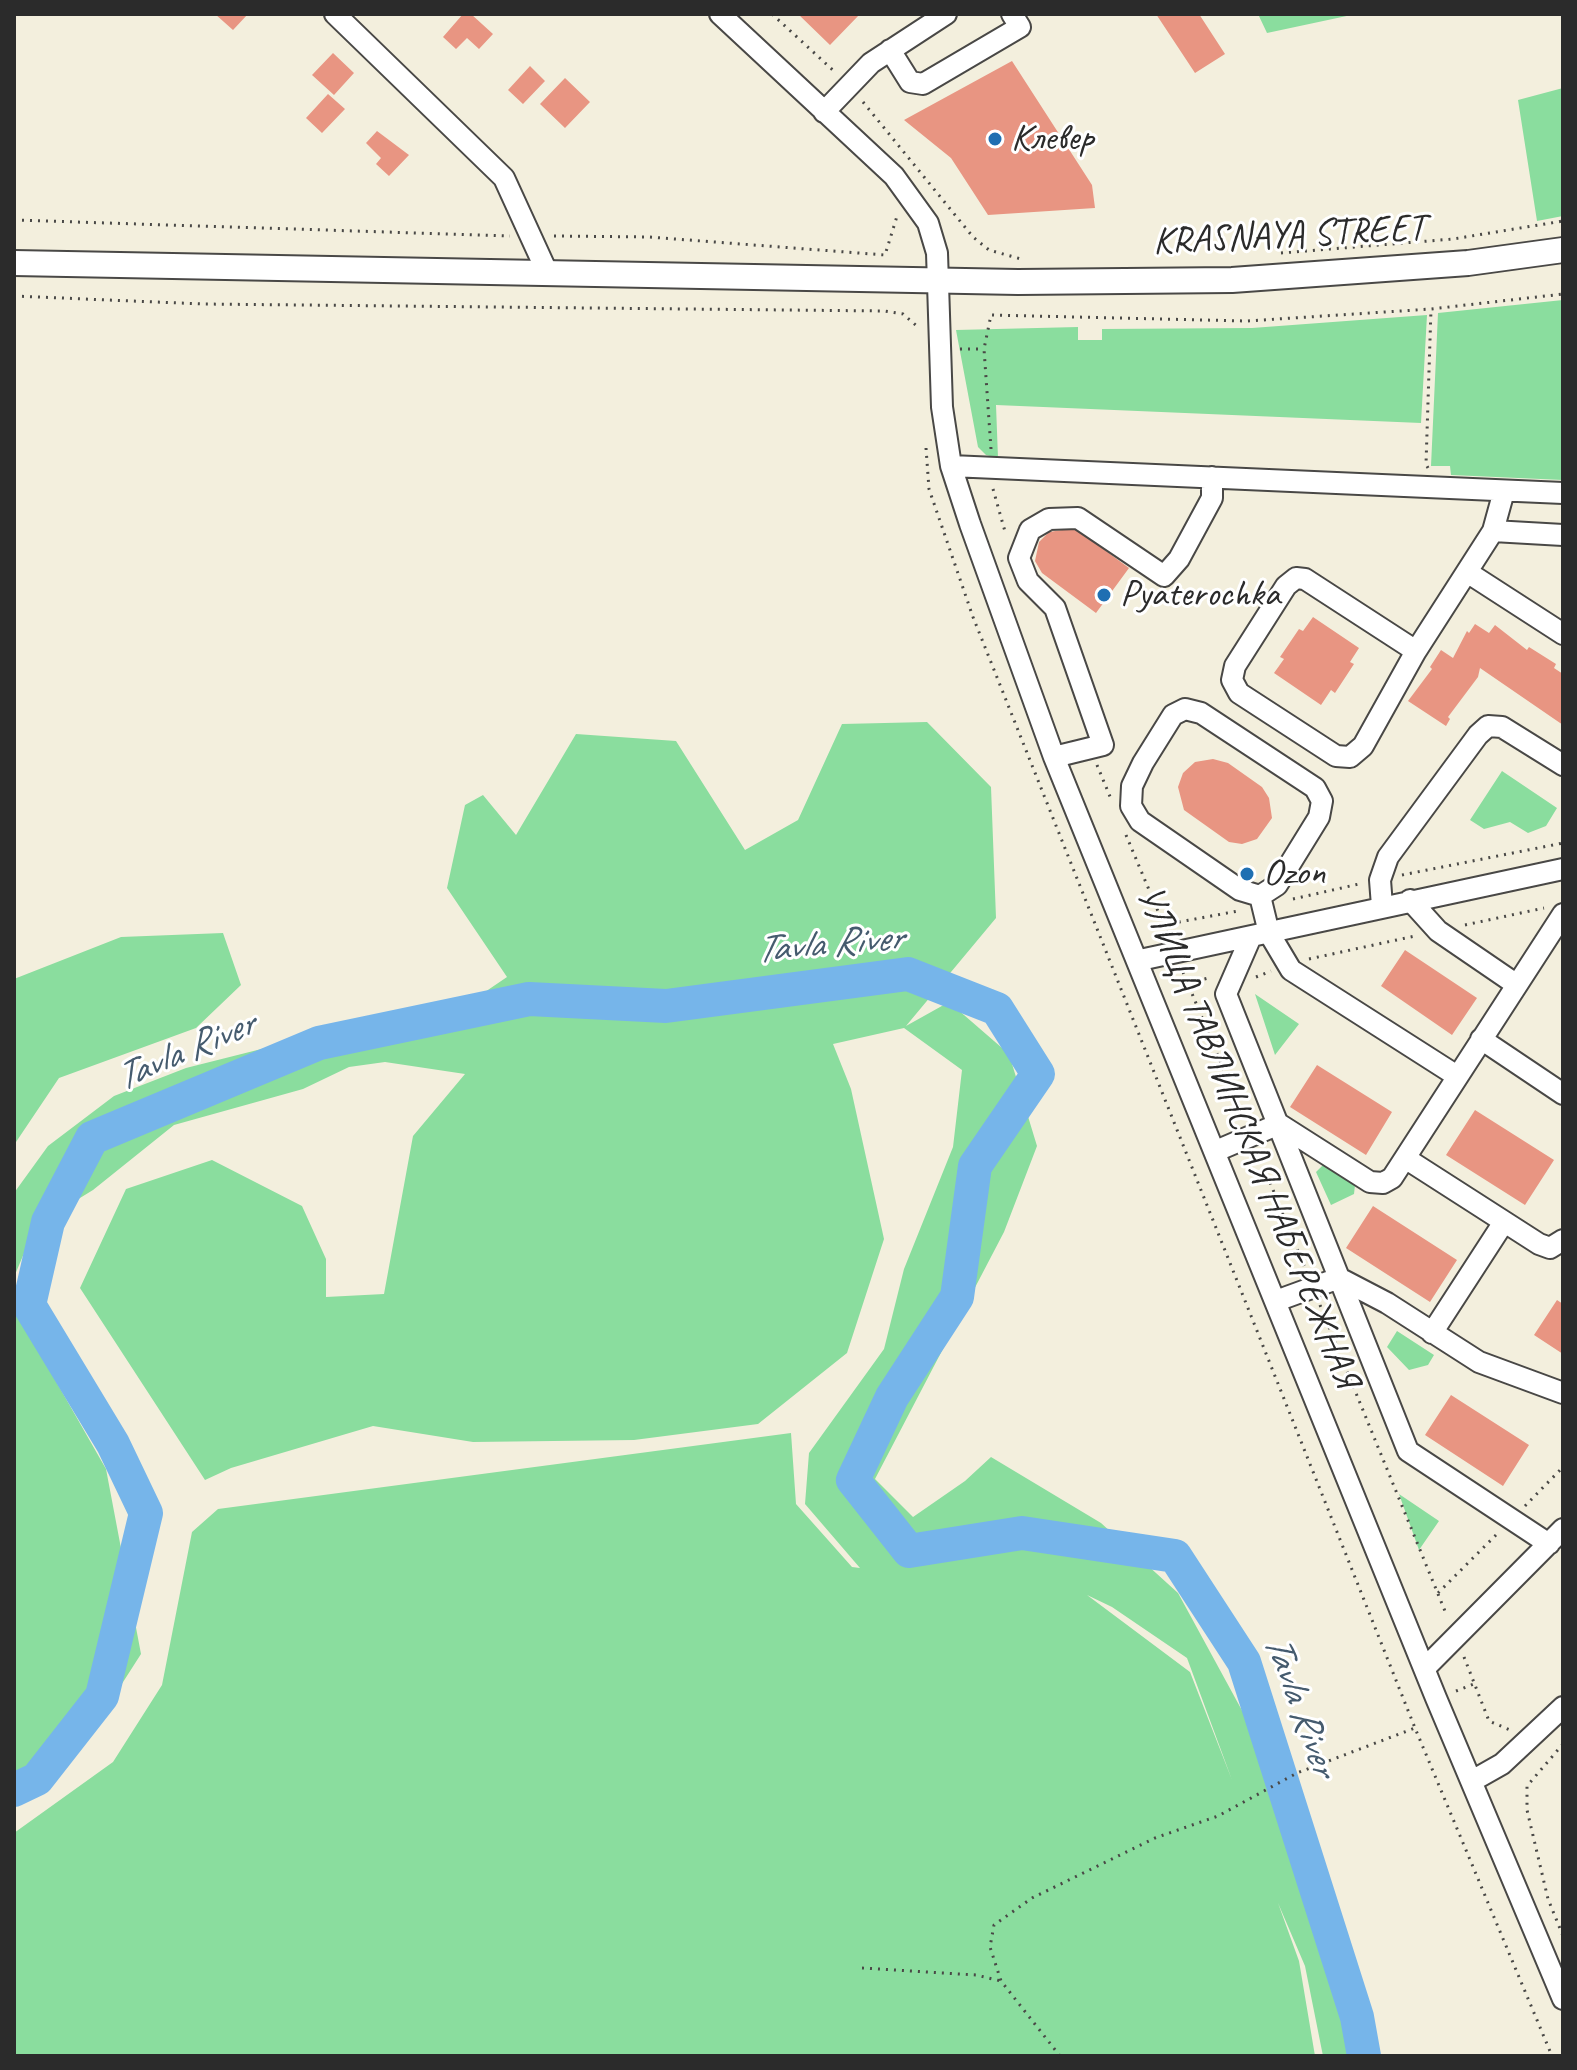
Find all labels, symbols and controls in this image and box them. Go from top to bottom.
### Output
place label: Клевер [1011,116,1093,162]
marker: Клевер [986,130,1004,148]
street label: KRASNAYA STREET [1152,206,1426,266]
place label: Pyaterochka [1120,572,1280,618]
marker: Pyaterochka [1095,586,1113,604]
place label: Ozon [1263,851,1325,897]
marker: Ozon [1238,865,1256,883]
street label: УЛИЦА ТАВЛИНСКАЯ НАБЕРЕЖНАЯ [1125,880,1369,1394]
water label: Tavla River [754,915,904,975]
water label: Tavla River [108,1001,262,1103]
water label: Tavla River [1251,1628,1347,1782]

